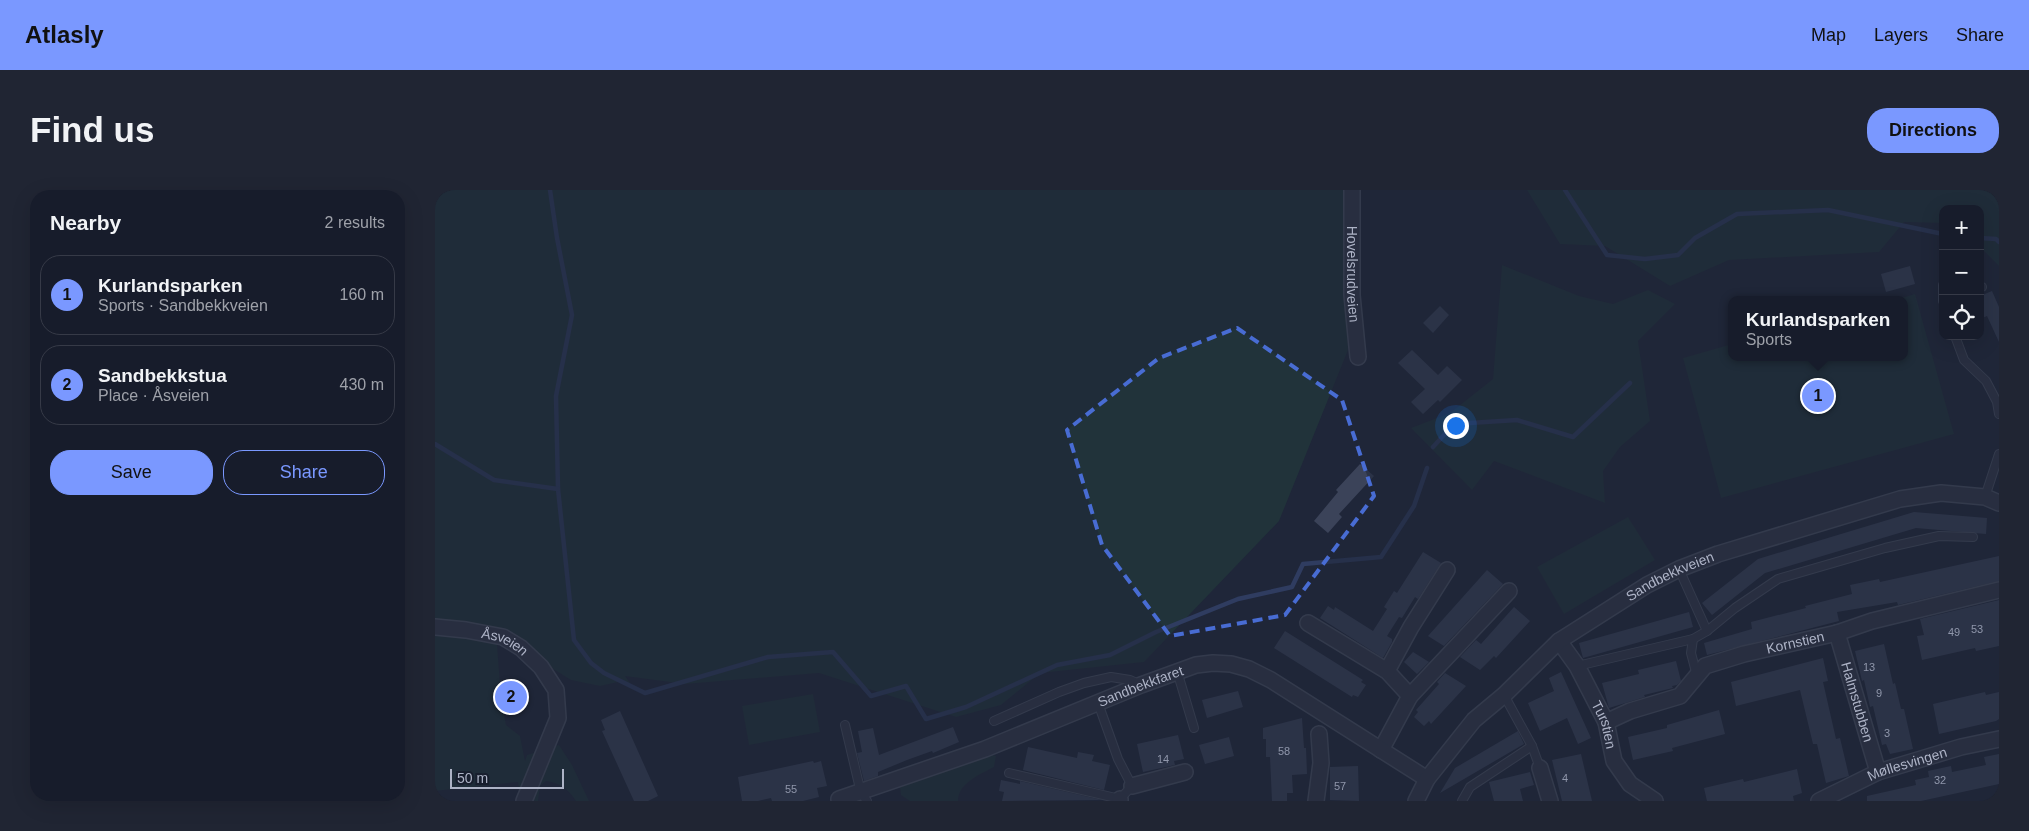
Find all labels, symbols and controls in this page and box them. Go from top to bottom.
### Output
text: Atlasly [25,21,104,48]
text: Map [1811,25,1846,45]
text: Layers [1874,25,1928,45]
text: Share [1956,25,2004,45]
button: Directions [1867,108,1999,153]
text: Find us [30,110,154,149]
map controls [1939,205,1984,340]
button: + [1939,205,1984,250]
text: Nearby [50,211,121,234]
text: 2 results [325,214,385,231]
street label: Hovelsrudveien [1344,226,1363,323]
button: − [1939,250,1984,295]
text: Kurlandsparken [98,275,243,296]
text: 1 [63,286,71,303]
text: 160 m [340,286,384,303]
button: locate [1939,295,1984,340]
popup [1728,296,1908,361]
text: Sports · Sandbekkveien [98,297,268,314]
text: Kurlandsparken [1746,309,1890,330]
text: Sports [1746,331,1792,348]
text: Sandbekkstua [98,365,227,386]
text: 2 [63,376,71,393]
text: 430 m [340,376,384,393]
pin: 1 [1802,377,1834,415]
text: Place · Åsveien [98,387,209,404]
your location [1443,413,1469,439]
button: Save [50,450,213,495]
button: Share [223,450,385,495]
street label: Sandbekkveien [1623,548,1716,604]
house number: 53 [1971,623,1983,635]
street label: Åsveien [480,625,532,659]
house number: 49 [1948,626,1960,638]
street label: Kornstien [1765,628,1826,657]
street label: Halmstubben [1838,660,1877,744]
house number: 13 [1863,661,1875,673]
street label: Sandbekkfaret [1095,662,1185,710]
pin: 2 [495,678,527,716]
house number: 9 [1876,687,1882,699]
street label: Turstien [1588,698,1619,750]
house number: 3 [1884,727,1890,739]
street label: Møllesvingen [1865,744,1949,784]
house number: 58 [1278,745,1290,757]
house number: 14 [1157,753,1169,765]
scale bar [450,766,564,789]
text: 50 m [457,770,488,786]
house number: 4 [1562,772,1568,784]
house number: 32 [1934,774,1946,786]
house number: 57 [1334,780,1346,792]
house number: 55 [785,783,797,795]

